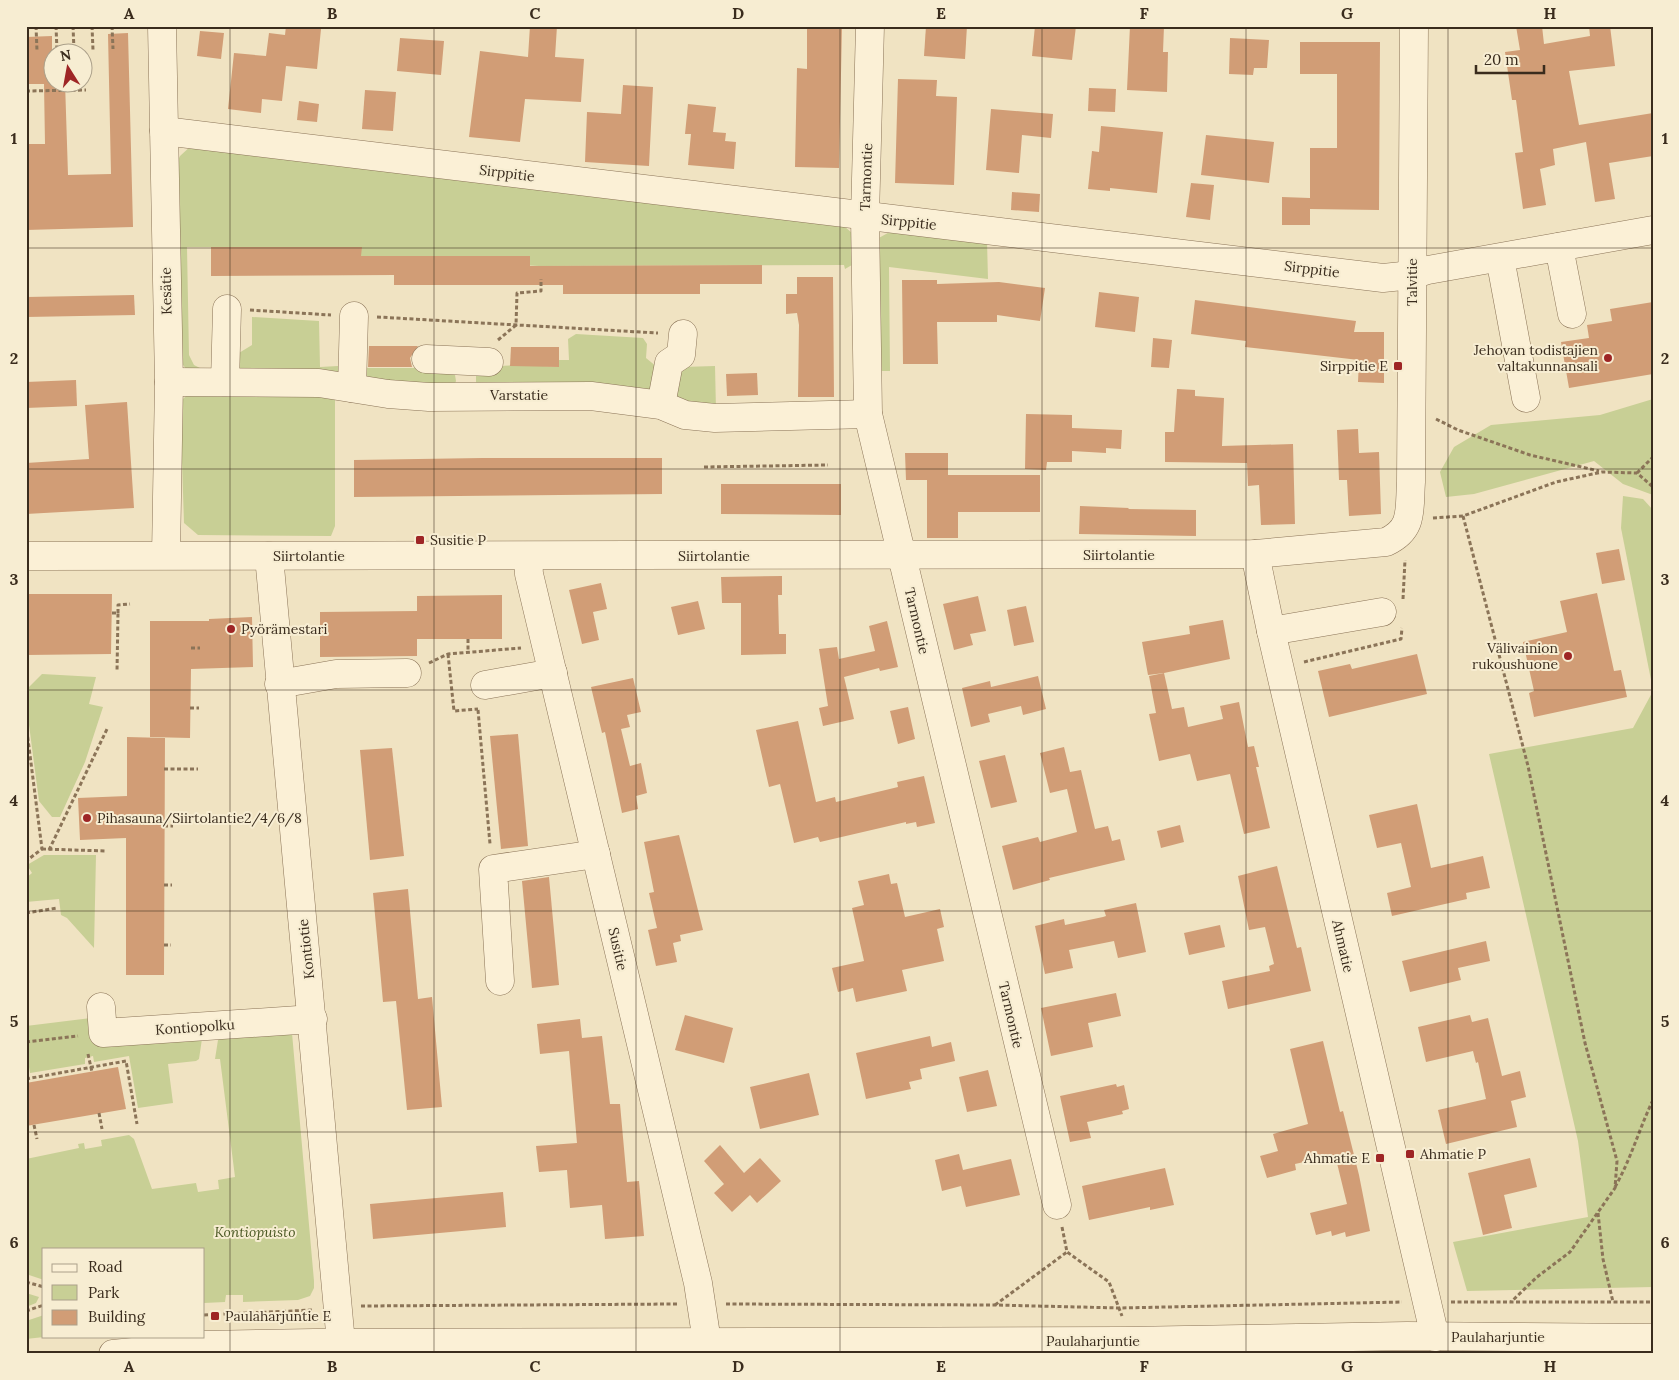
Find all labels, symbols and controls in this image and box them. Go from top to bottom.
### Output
text: A [124,3,135,23]
text: B [327,3,338,23]
text: C [529,3,541,23]
text: D [732,3,744,23]
text: E [936,3,946,23]
text: F [1139,3,1149,23]
text: G [1341,3,1353,23]
text: H [1544,3,1557,23]
north arrow [42,42,92,92]
scale bar [1476,42,1544,74]
text: N [58,45,73,65]
text: 20 m [1484,50,1519,69]
text: 1 [11,128,17,148]
text: 1 [1662,128,1668,148]
street label: Tarmontie [856,142,876,211]
street label: Sirppitie [478,161,536,185]
street label: Sirppitie [880,210,938,234]
street label: Sirppitie [1283,257,1341,281]
street label: Talvitie [1403,258,1421,306]
street label: Kesätie [157,267,175,315]
place label: Jehovan todistajien valtakunnansali [1473,341,1598,375]
text: 2 [10,348,18,368]
text: 2 [1661,348,1669,368]
marker: Jehovan todistajien valtakunnansali [1602,352,1614,364]
place label: Sirppitie E [1320,357,1388,375]
marker: Sirppitie E [1392,360,1404,372]
street label: Varstatie [489,386,548,404]
place label: Susitie P [430,531,486,549]
marker: Susitie P [414,534,426,546]
street label: Siirtolantie [1083,546,1155,564]
street label: Siirtolantie [273,547,345,565]
street label: Siirtolantie [678,547,750,565]
text: 3 [10,569,19,589]
text: 3 [1661,569,1670,589]
street label: Tarmontie [901,586,934,657]
place label: Pyörämestari [241,620,328,638]
marker: Pyörämestari [225,623,237,635]
place label: Välivainion rukoushuone [1472,639,1558,673]
marker: Välivainion rukoushuone [1562,650,1574,662]
text: 4 [10,790,19,810]
text: 4 [1661,790,1670,810]
place label: Pihasauna/Siirtolantie2/4/6/8 [97,809,302,827]
marker: Pihasauna/Siirtolantie2/4/6/8 [81,812,93,824]
street label: Ahmatie [1328,917,1358,975]
street label: Kontiotie [294,918,318,980]
street label: Susitie [604,926,632,973]
street label: Tarmontie [995,980,1028,1051]
text: 5 [10,1011,19,1031]
text: 5 [1661,1011,1670,1031]
street label: Kontiopolku [155,1015,235,1039]
place label: Ahmatie P [1419,1145,1486,1163]
marker: Ahmatie P [1404,1148,1416,1160]
place label: Ahmatie E [1303,1149,1370,1167]
marker: Ahmatie E [1374,1152,1386,1164]
park label: Kontiopuisto [214,1223,296,1241]
text: 6 [9,1232,19,1252]
text: 6 [1660,1232,1670,1252]
legend [42,1248,205,1338]
text: Road [88,1257,123,1276]
text: Park [88,1283,119,1302]
text: Building [88,1307,146,1326]
place label: Paulaharjuntie E [225,1307,332,1325]
marker: Paulaharjuntie E [209,1310,221,1322]
street label: Paulaharjuntie [1451,1328,1545,1346]
street label: Paulaharjuntie [1046,1332,1140,1350]
text: A [124,1356,135,1376]
text: B [327,1356,338,1376]
text: C [529,1356,541,1376]
text: D [732,1356,744,1376]
text: E [936,1356,946,1376]
text: F [1139,1356,1149,1376]
text: G [1341,1356,1353,1376]
text: H [1544,1356,1557,1376]

